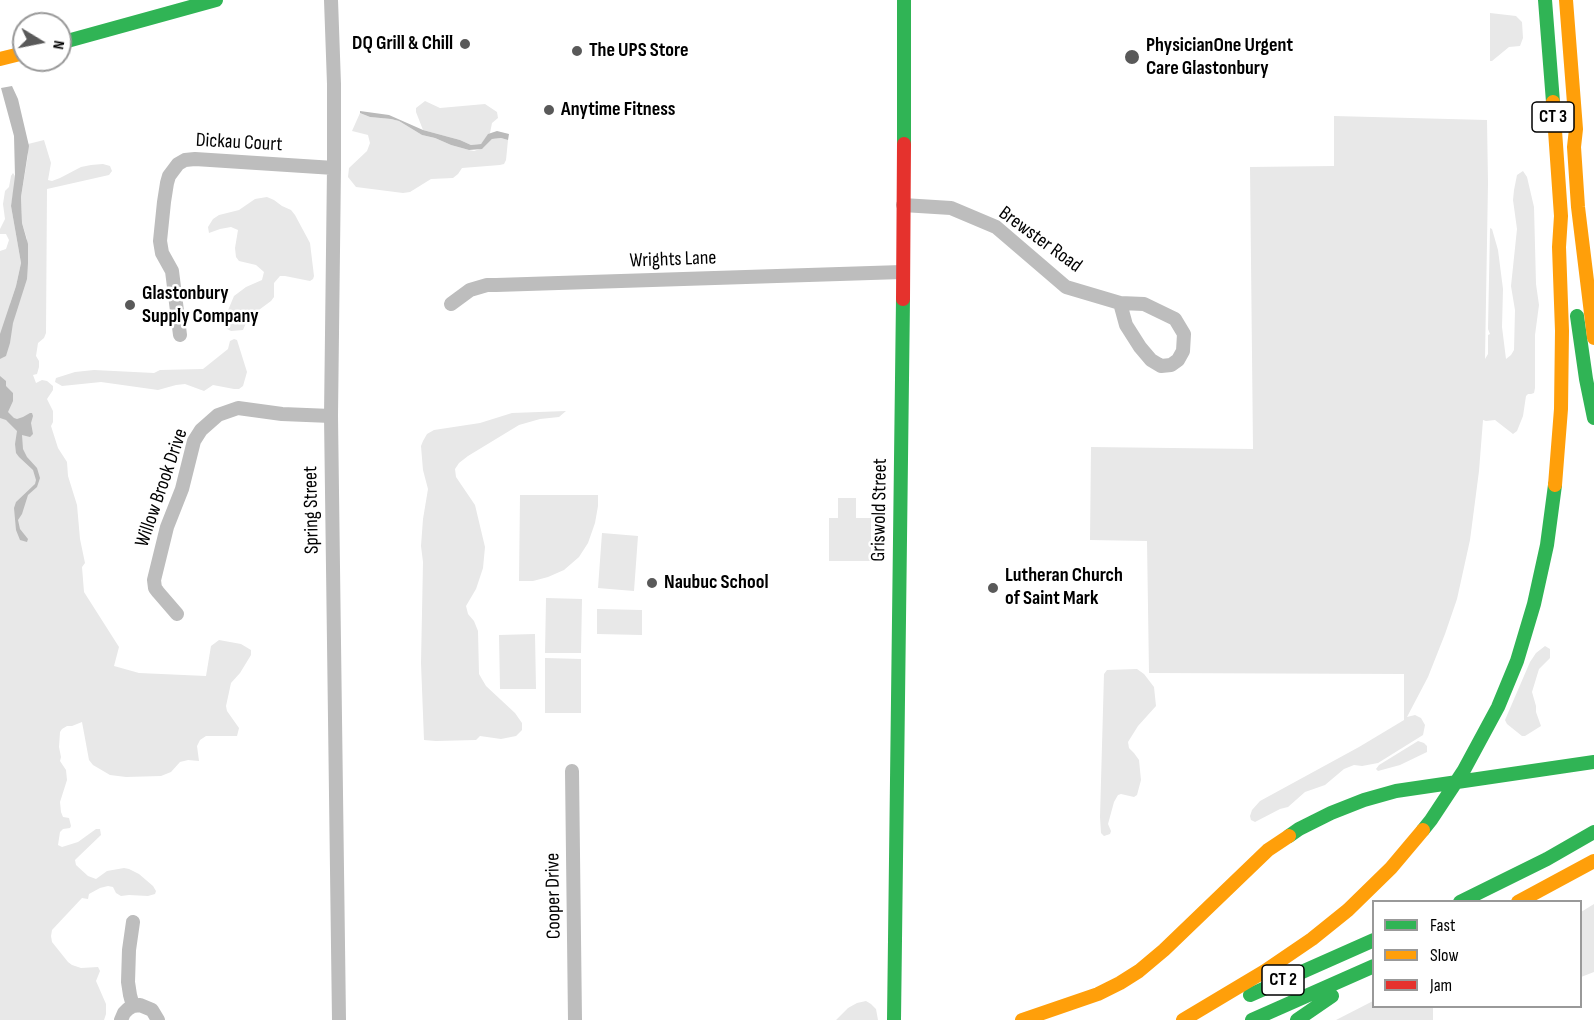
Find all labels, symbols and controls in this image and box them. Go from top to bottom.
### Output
north arrow [12,12,72,72]
place label: DQ Grill & Chill [352,32,453,56]
place label: PhysicianOne Urgent Care Glastonbury [1146,34,1293,81]
marker: DQ Grill & Chill [458,37,472,51]
text: N [48,39,68,51]
place label: The UPS Store [589,39,689,63]
marker: The UPS Store [570,44,584,58]
marker: PhysicianOne Urgent Care Glastonbury [1123,48,1141,66]
place label: Anytime Fitness [561,98,675,122]
road number: CT 3 [1532,102,1574,132]
marker: Anytime Fitness [542,103,556,117]
street label: Dickau Court [195,129,283,157]
street label: Brewster Road [994,202,1086,278]
street label: Wrights Lane [629,246,717,274]
place label: Glastonbury Supply Company [142,282,259,329]
marker: Glastonbury Supply Company [123,298,137,312]
street label: Willow Brook Drive [131,426,193,550]
street label: Griswold Street [867,458,893,562]
street label: Spring Street [299,466,325,554]
place label: Lutheran Church of Saint Mark [1005,564,1123,611]
place label: Naubuc School [664,571,768,595]
marker: Naubuc School [645,576,659,590]
marker: Lutheran Church of Saint Mark [986,581,1000,595]
street label: Cooper Drive [541,853,567,939]
legend [1372,900,1582,1008]
text: Fast [1430,915,1455,936]
text: Slow [1430,945,1459,966]
road number: CT 2 [1262,965,1304,995]
text: Jam [1430,975,1452,996]

